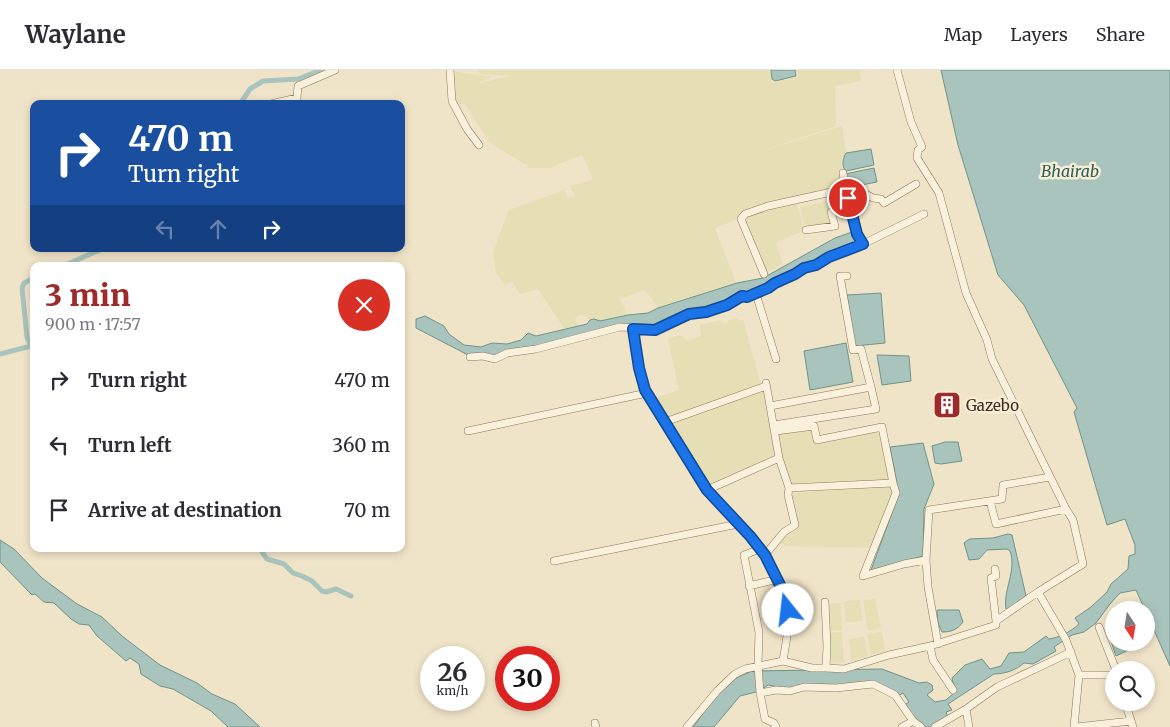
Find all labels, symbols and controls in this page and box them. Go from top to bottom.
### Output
text: Waylane [25,19,126,50]
text: Map [944,23,982,46]
text: Layers [1010,23,1068,46]
text: Share [1096,23,1145,46]
text: 470 m [128,117,233,161]
icon: right [45,120,110,185]
text: Turn right [128,160,239,188]
water label: Bhairab [1041,161,1099,181]
pin [827,177,869,219]
icon: arrive [834,184,862,212]
icon: left [151,215,179,243]
icon: ahead [204,215,232,243]
icon: right [257,215,285,243]
text: 3 min [45,276,130,314]
button: close [338,279,390,331]
text: 900 m · 17:57 [45,314,141,334]
icon: right [45,366,73,394]
text: Turn right [88,368,187,392]
text: 470 m [334,368,390,392]
building icon: Gazebo [932,390,962,420]
place label: Gazebo [966,396,1019,415]
icon: left [45,431,73,459]
text: Turn left [88,433,172,457]
text: 360 m [332,433,390,457]
icon: arrive [45,496,73,524]
text: Arrive at destination [88,498,282,522]
text: 70 m [344,498,390,522]
position arrow [761,583,813,635]
north arrow [1105,601,1155,651]
map controls [1105,601,1155,711]
speed limit sign: 30 [495,646,560,711]
text: 26 [438,656,467,688]
button: search [1105,661,1155,711]
text: km/h [437,683,468,698]

